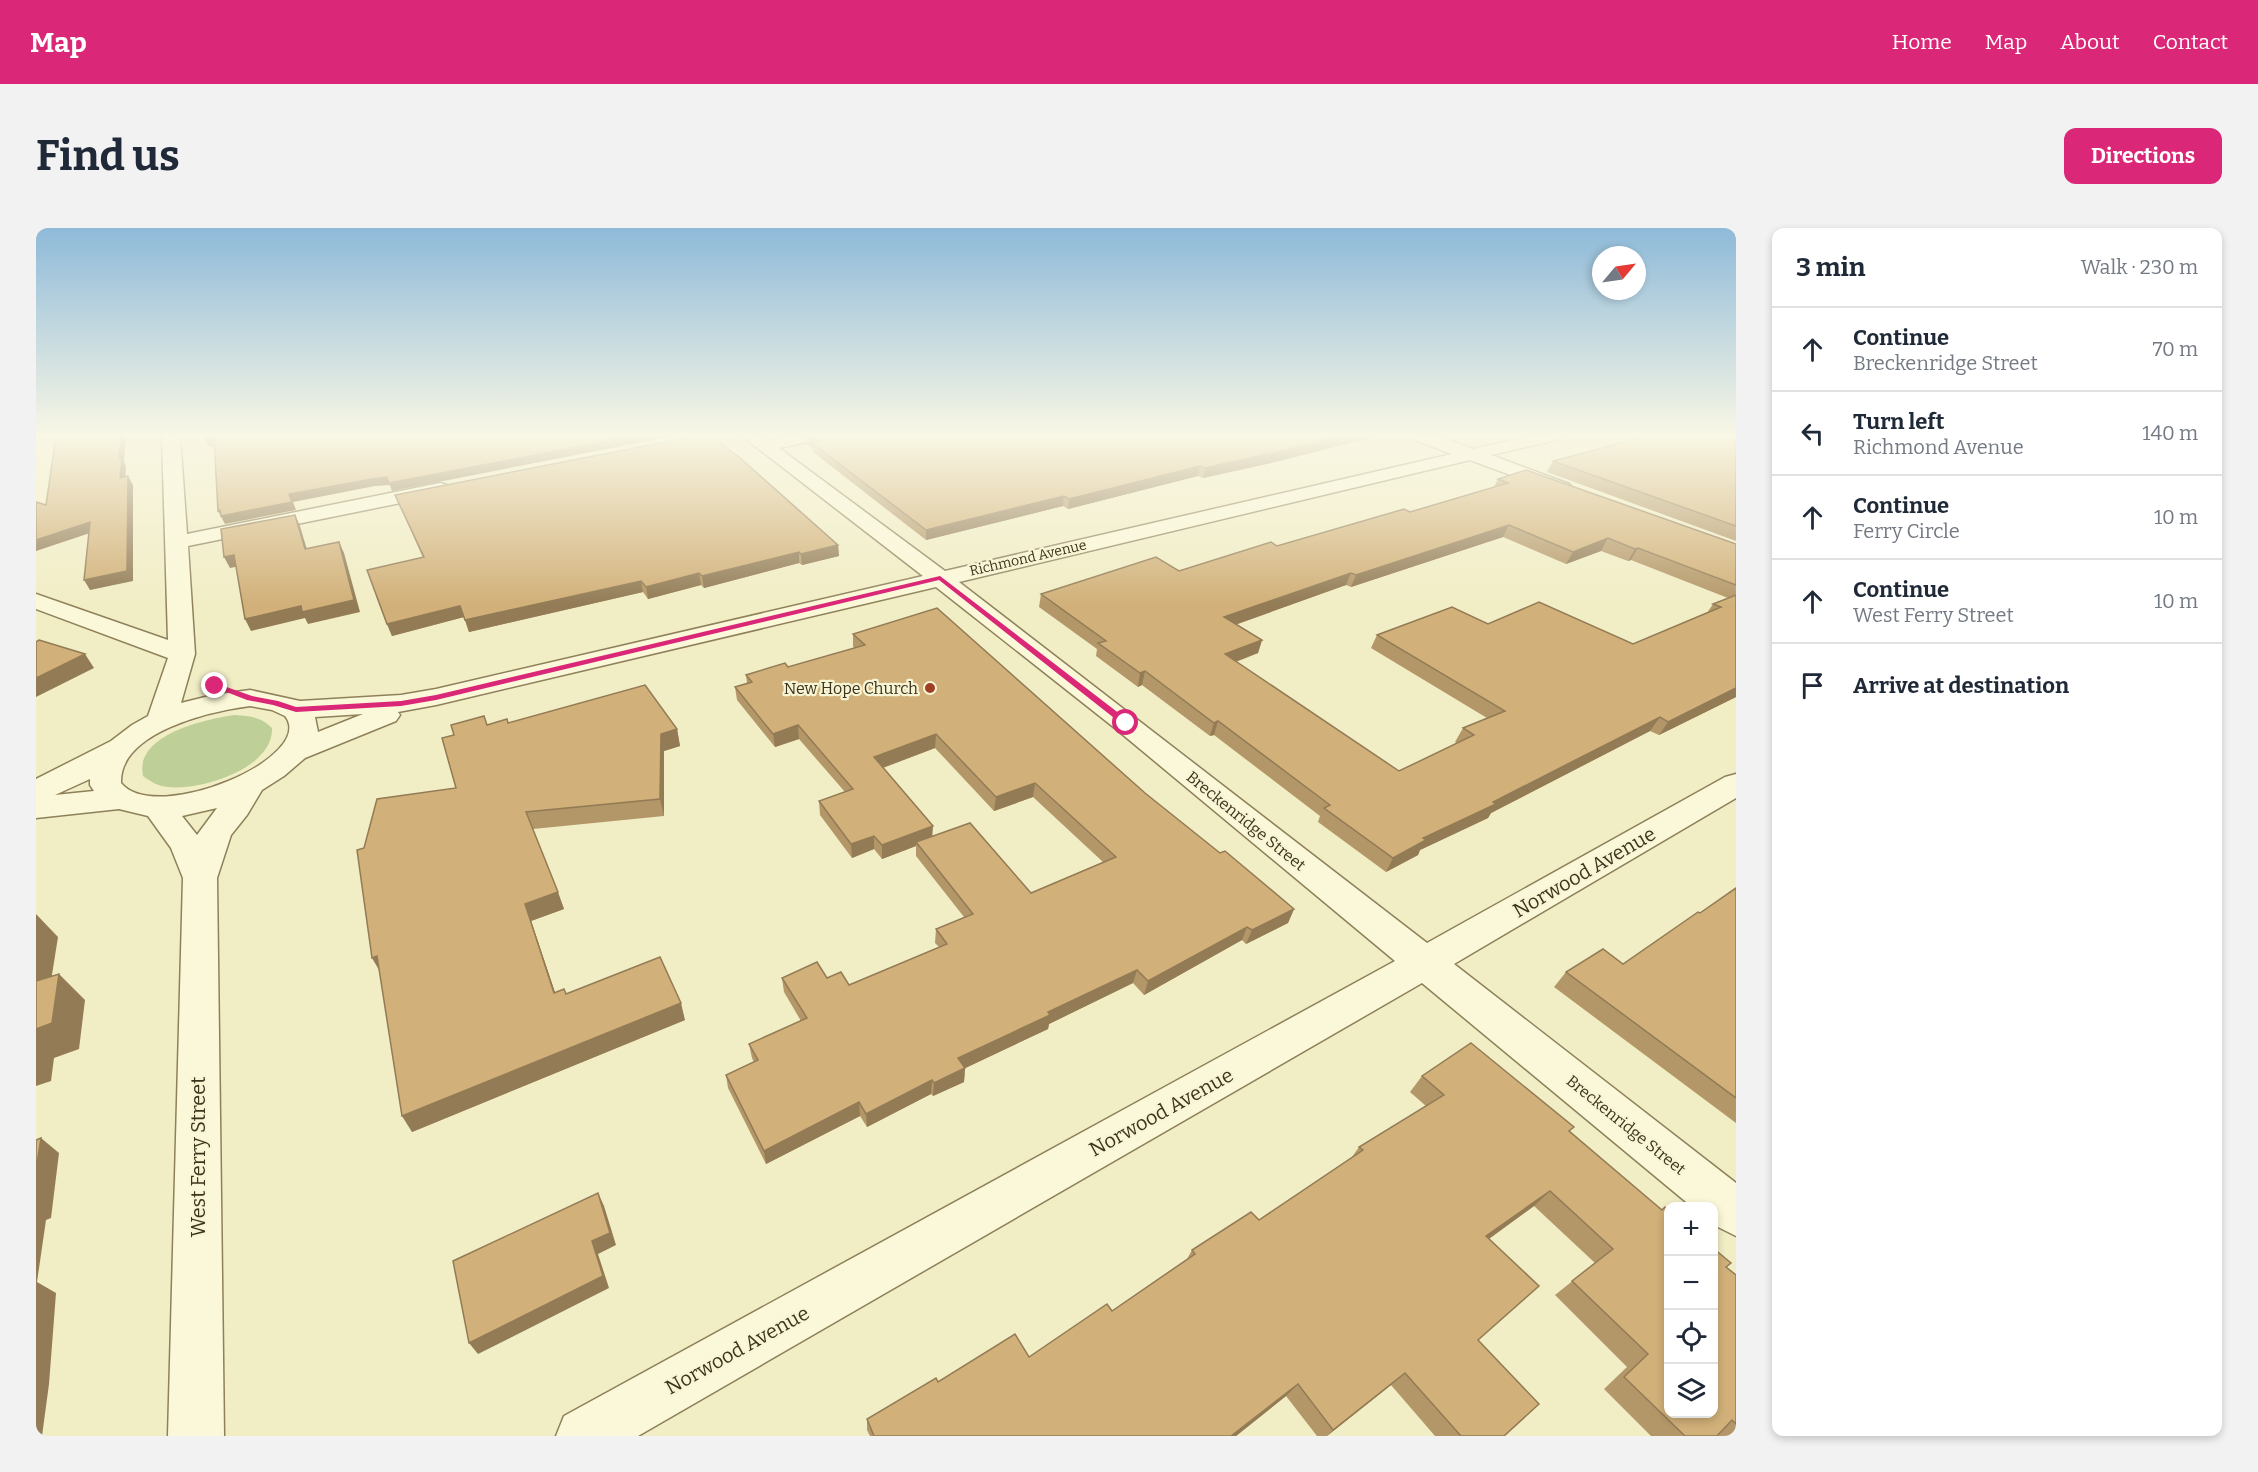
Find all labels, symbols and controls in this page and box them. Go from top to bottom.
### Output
text: Map [30,26,87,59]
text: Home [1892,29,1952,55]
text: Map [1985,29,2027,55]
text: About [2060,29,2120,55]
text: Contact [2153,29,2228,55]
button: Directions [2064,128,2222,184]
text: Find us [36,131,180,181]
north arrow [1592,246,1646,300]
text: 3 min [1796,252,1865,283]
text: Walk · 230 m [2081,255,2198,279]
text: Continue [1853,324,1949,351]
icon: ahead [1796,333,1829,366]
text: 70 m [2152,337,2198,361]
text: Breckenridge Street [1853,351,2038,375]
text: Turn left [1853,408,1945,435]
icon: left [1796,417,1829,450]
text: 140 m [2142,421,2198,445]
text: Richmond Avenue [1853,435,2024,459]
text: Continue [1853,492,1949,519]
icon: ahead [1796,501,1829,534]
text: 10 m [2154,505,2198,529]
text: Ferry Circle [1853,519,1960,543]
street label: Richmond Avenue [968,536,1088,580]
text: Continue [1853,576,1949,603]
icon: ahead [1796,585,1829,618]
text: 10 m [2154,589,2198,613]
text: West Ferry Street [1853,603,2014,627]
icon: arrive [1796,669,1829,702]
route end [201,672,227,698]
text: Arrive at destination [1853,672,2069,699]
place label: New Hope Church [784,679,918,698]
marker: New Hope Church [923,681,937,695]
route start [1112,709,1138,735]
street label: Breckenridge Street [1183,767,1310,875]
street label: Norwood Avenue [1508,821,1660,923]
street label: Norwood Avenue [1085,1063,1237,1161]
street label: Breckenridge Street [1563,1071,1690,1179]
street label: West Ferry Street [186,1077,210,1237]
map controls [1664,1202,1718,1418]
button: + [1664,1202,1718,1256]
button: − [1664,1256,1718,1310]
street label: Norwood Avenue [661,1301,813,1399]
button: locate [1664,1310,1718,1364]
button: layers [1664,1364,1718,1418]

